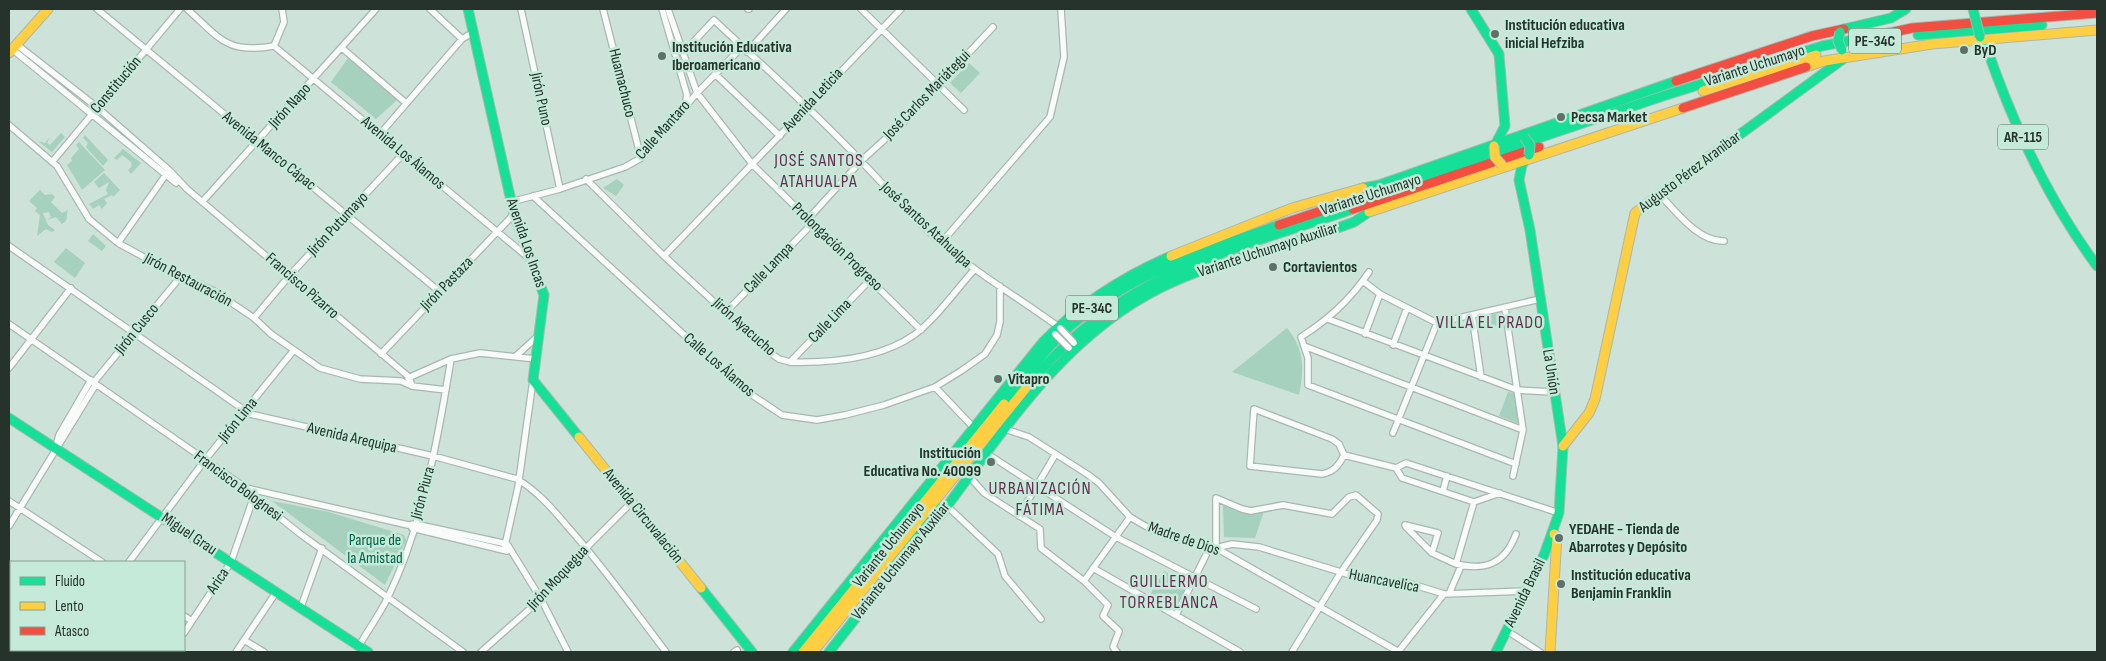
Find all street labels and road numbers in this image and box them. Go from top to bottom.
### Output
road number: PE-34C [1849,28,1901,54]
street label: Variante Uchumayo [1703,41,1807,91]
street label: José Carlos Mariátegui [879,46,975,145]
street label: Huamachuco [604,47,640,119]
street label: Constitución [87,52,145,118]
street label: Avenida Leticia [778,64,847,136]
street label: Jirón Puno [526,70,556,127]
street label: Jirón Napo [264,79,315,133]
street label: Calle Mantaro [631,96,695,164]
street label: Avenida Manco Cápac [217,107,320,195]
street label: Avenida Los Álamos [356,112,449,194]
road number: AR-115 [1998,124,2048,150]
street label: Augusto Pérez Aranibar [1634,127,1745,217]
street label: Variante Uchumayo [1319,170,1423,220]
street label: José Santos Atahualpa [876,177,975,272]
street label: Jirón Putumayo [303,188,372,261]
street label: Avenida Los Incas [502,195,550,290]
street label: Prolongación Progreso [788,199,886,295]
street label: Variante Uchumayo Auxiliar [1196,218,1341,282]
street label: Calle Lampa [740,238,798,298]
street label: Jirón Restauración [140,248,235,311]
street label: Francisco Pizarro [261,249,343,323]
street label: Jirón Pastaza [416,253,477,316]
street label: Jirón Ayacucho [708,293,779,360]
street label: Calle Lima [804,295,856,347]
road number: PE-34C [1066,296,1118,320]
street label: Jirón Cusco [110,300,163,359]
street label: Calle Los Álamos [680,329,759,401]
street label: La Unión [1538,348,1564,396]
street label: Jirón Lima [214,394,262,447]
street label: Avenida Arequipa [304,418,399,458]
street label: Francisco Bolognesi [190,447,286,525]
street label: Avenida Circuvalación [598,464,687,567]
street label: Jirón Piura [407,465,439,522]
street label: Variante Uchumayo Auxiliar [848,498,955,624]
street label: Variante Uchumayo [849,499,929,591]
street label: Miguel Grau [158,509,220,559]
street label: Madre de Dios [1146,518,1223,560]
street label: Jirón Moquegua [522,542,593,615]
street label: Avenida Brasil [1500,556,1550,631]
street label: Arica [202,564,233,598]
street label: Huancavelica [1347,565,1421,597]

